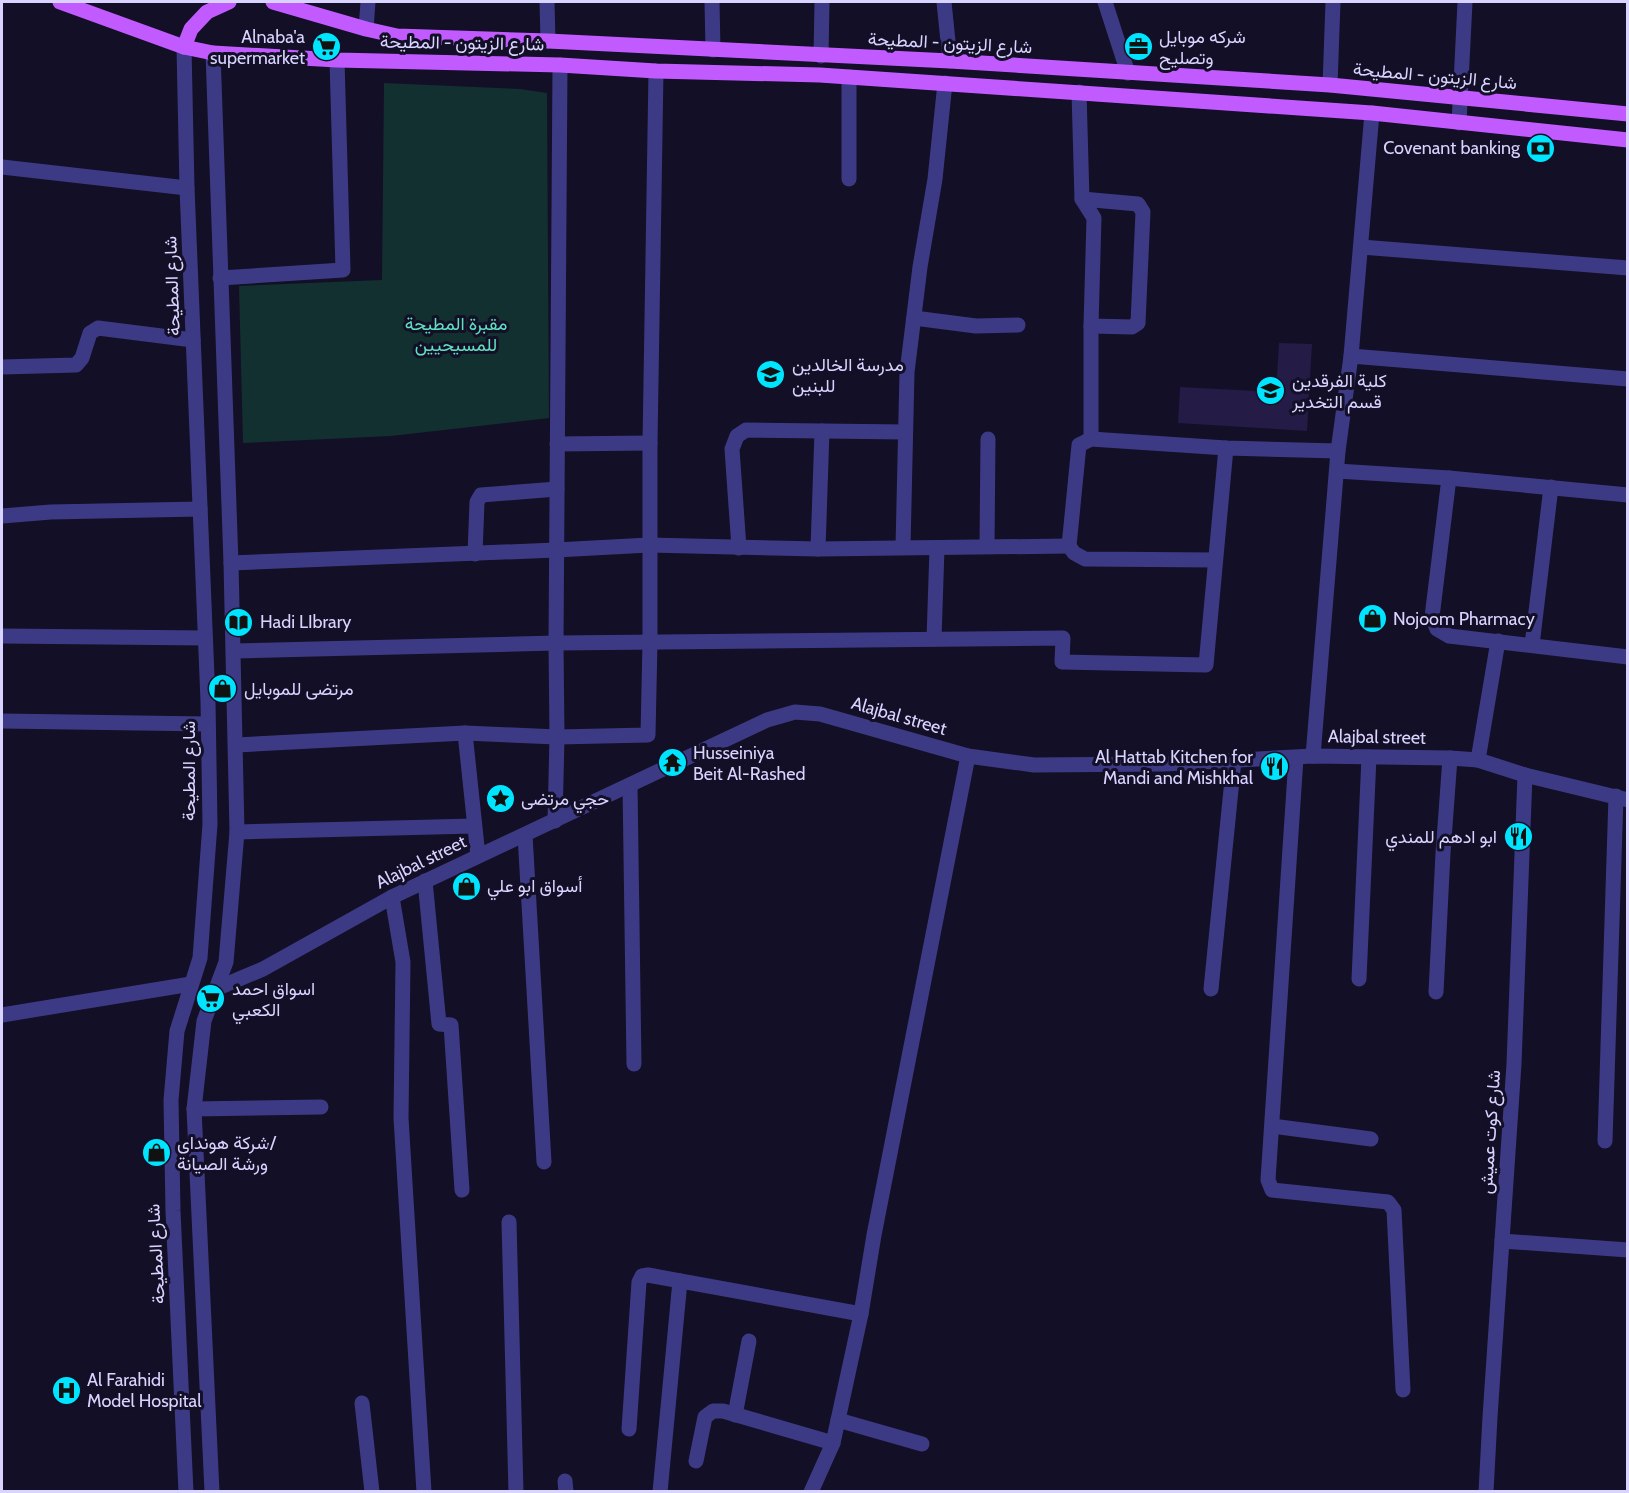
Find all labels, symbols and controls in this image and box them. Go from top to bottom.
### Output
place label: Alnaba'a supermarket [210,26,305,69]
place label: شركه موبايل وتصليح [1159,26,1246,70]
street label: شارع الزيتون - المطيحة [867,28,1033,59]
supermarket icon: Alnaba'a supermarket [310,31,342,63]
street label: شارع الزيتون - المطيحة [380,31,544,56]
office icon: شركه موبايل وتصليح [1122,31,1154,63]
street label: شارع الزيتون - المطيحة [1352,58,1518,95]
bank icon: Covenant banking [1525,132,1557,164]
place label: Covenant banking [1383,137,1521,159]
street label: شارع المطيحة [159,236,186,336]
park label: مقبرة المطيحة للمسيحيين [405,313,507,356]
place label: مدرسة الخالدين للبنين [792,354,904,397]
school or university icon: مدرسة الخالدين للبنين [755,359,787,391]
place label: كلية الفرقدين قسم التخدير [1291,370,1387,414]
school or university icon: كلية الفرقدين قسم التخدير [1255,375,1287,407]
shop icon: Nojoom Pharmacy [1356,603,1388,635]
library icon: Hadi LIbrary [223,606,255,638]
place label: Nojoom Pharmacy [1393,608,1535,630]
place label: Hadi LIbrary [260,611,351,633]
shop icon: مرتضى للموبايل [207,673,239,705]
place label: مرتضى للموبايل [244,678,354,700]
street label: Alajbal street [849,692,949,740]
street label: شارع المطيحة [178,721,201,821]
street label: Alajbal street [1328,725,1426,749]
place label: Husseiniya Beit Al-Rashed [693,742,806,785]
place label: Al Hattab Kitchen for Mandi and Mishkhal [1095,746,1254,789]
temple icon: Husseiniya Beit Al-Rashed [656,747,688,779]
restaurant icon: Al Hattab Kitchen for Mandi and Mishkhal [1258,751,1290,783]
place icon: حجي مرتضى [484,783,516,815]
place label: حجي مرتضى [521,788,609,814]
restaurant icon: ابو ادهم للمندي [1502,821,1534,853]
place label: ابو ادهم للمندي [1385,826,1497,852]
street label: Alajbal street [372,831,470,893]
shop icon: أسواق ابو علي [450,870,482,902]
place label: أسواق ابو علي [487,875,582,901]
place label: اسواق احمد الكعبي [232,978,315,1025]
supermarket icon: اسواق احمد الكعبي [195,983,227,1015]
street label: شارع كوت عميش [1475,1069,1506,1195]
place label: شركة هونداي/ ورشة الصيانة [177,1132,277,1175]
shop icon: شركة هونداي/ ورشة الصيانة [140,1137,172,1169]
street label: شارع المطيحة [142,1203,171,1305]
place label: Al Farahidi Model Hospital [87,1369,202,1412]
hospital icon: Al Farahidi Model Hospital [50,1374,82,1406]

